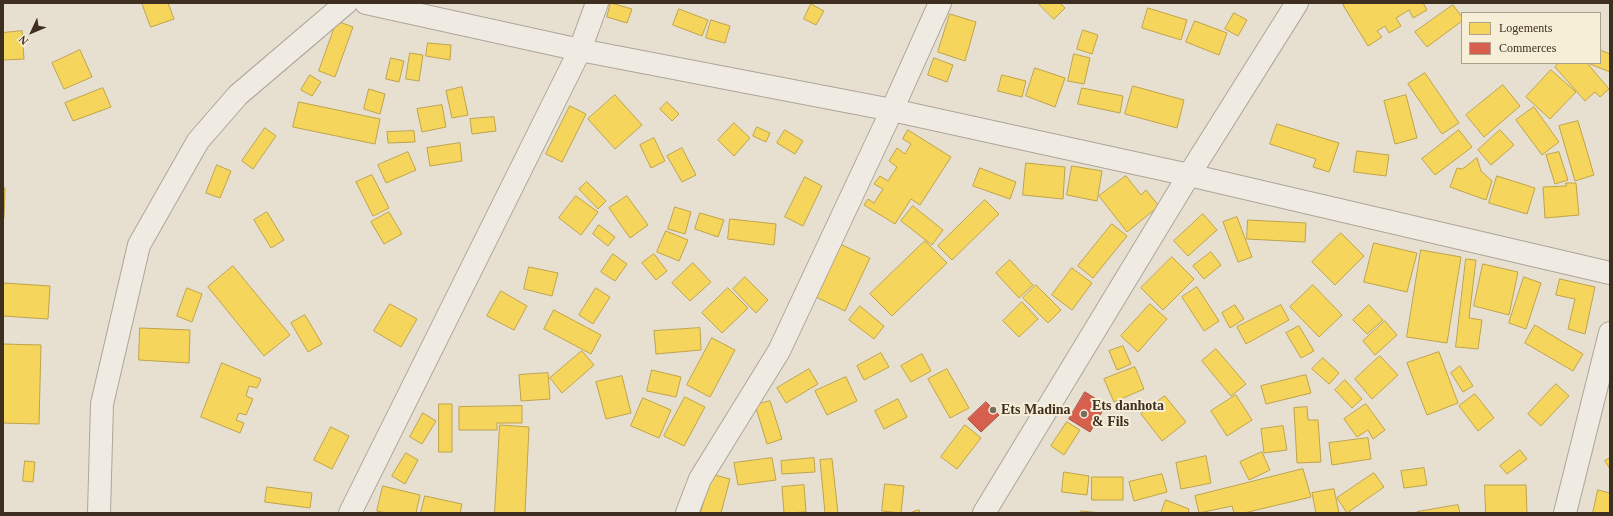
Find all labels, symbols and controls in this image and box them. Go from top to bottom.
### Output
north arrow [12,12,52,52]
legend [1461,12,1601,64]
text: Logements [1499,21,1552,35]
text: N [16,33,30,47]
text: Commerces [1499,41,1556,55]
place label: Ets danhota & Fils [1092,398,1164,430]
place label: Ets Madina [1001,402,1071,418]
marker: Ets Madina [988,405,998,415]
marker: Ets danhota & Fils [1079,409,1089,419]

